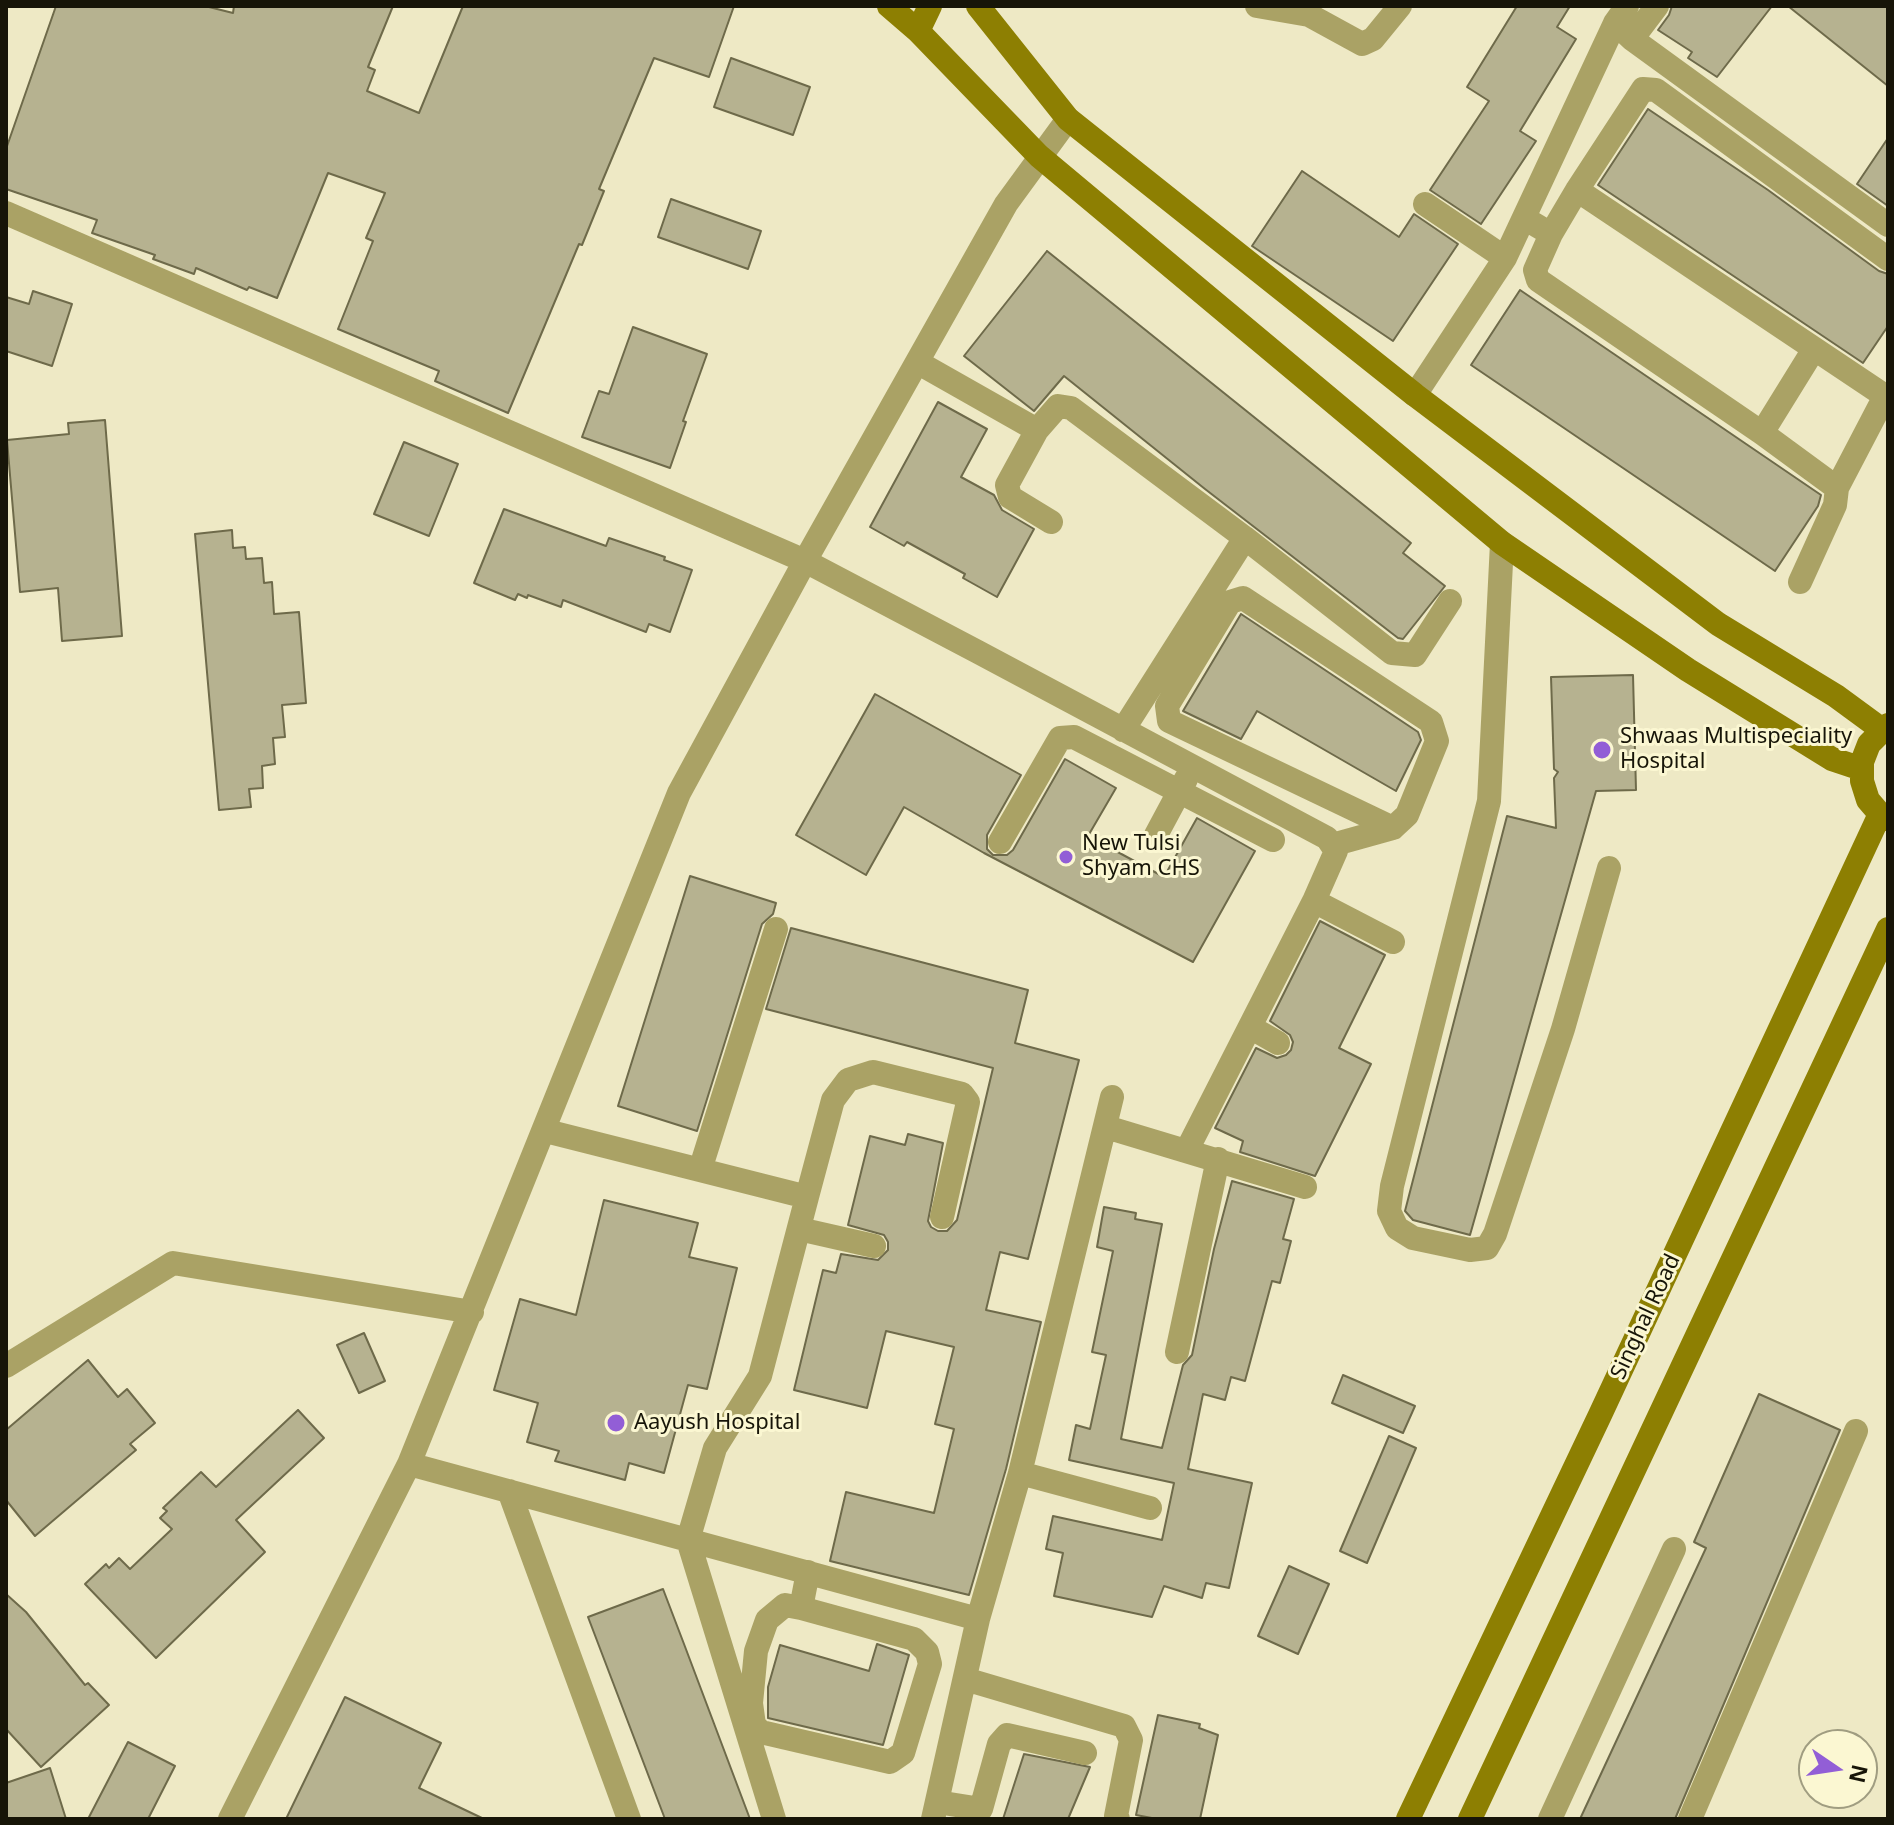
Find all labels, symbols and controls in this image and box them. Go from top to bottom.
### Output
place label: Shwaas Multispeciality Hospital [1620,724,1852,776]
marker: Shwaas Multispeciality Hospital [1591,739,1613,761]
place label: New Tulsi Shyam CHS [1082,831,1200,882]
marker: New Tulsi Shyam CHS [1057,848,1075,866]
street label: Singhal Road [1605,1250,1687,1384]
place label: Aayush Hospital [634,1410,800,1436]
marker: Aayush Hospital [605,1412,627,1434]
north arrow [1798,1729,1878,1809]
text: N [1843,1762,1876,1786]

